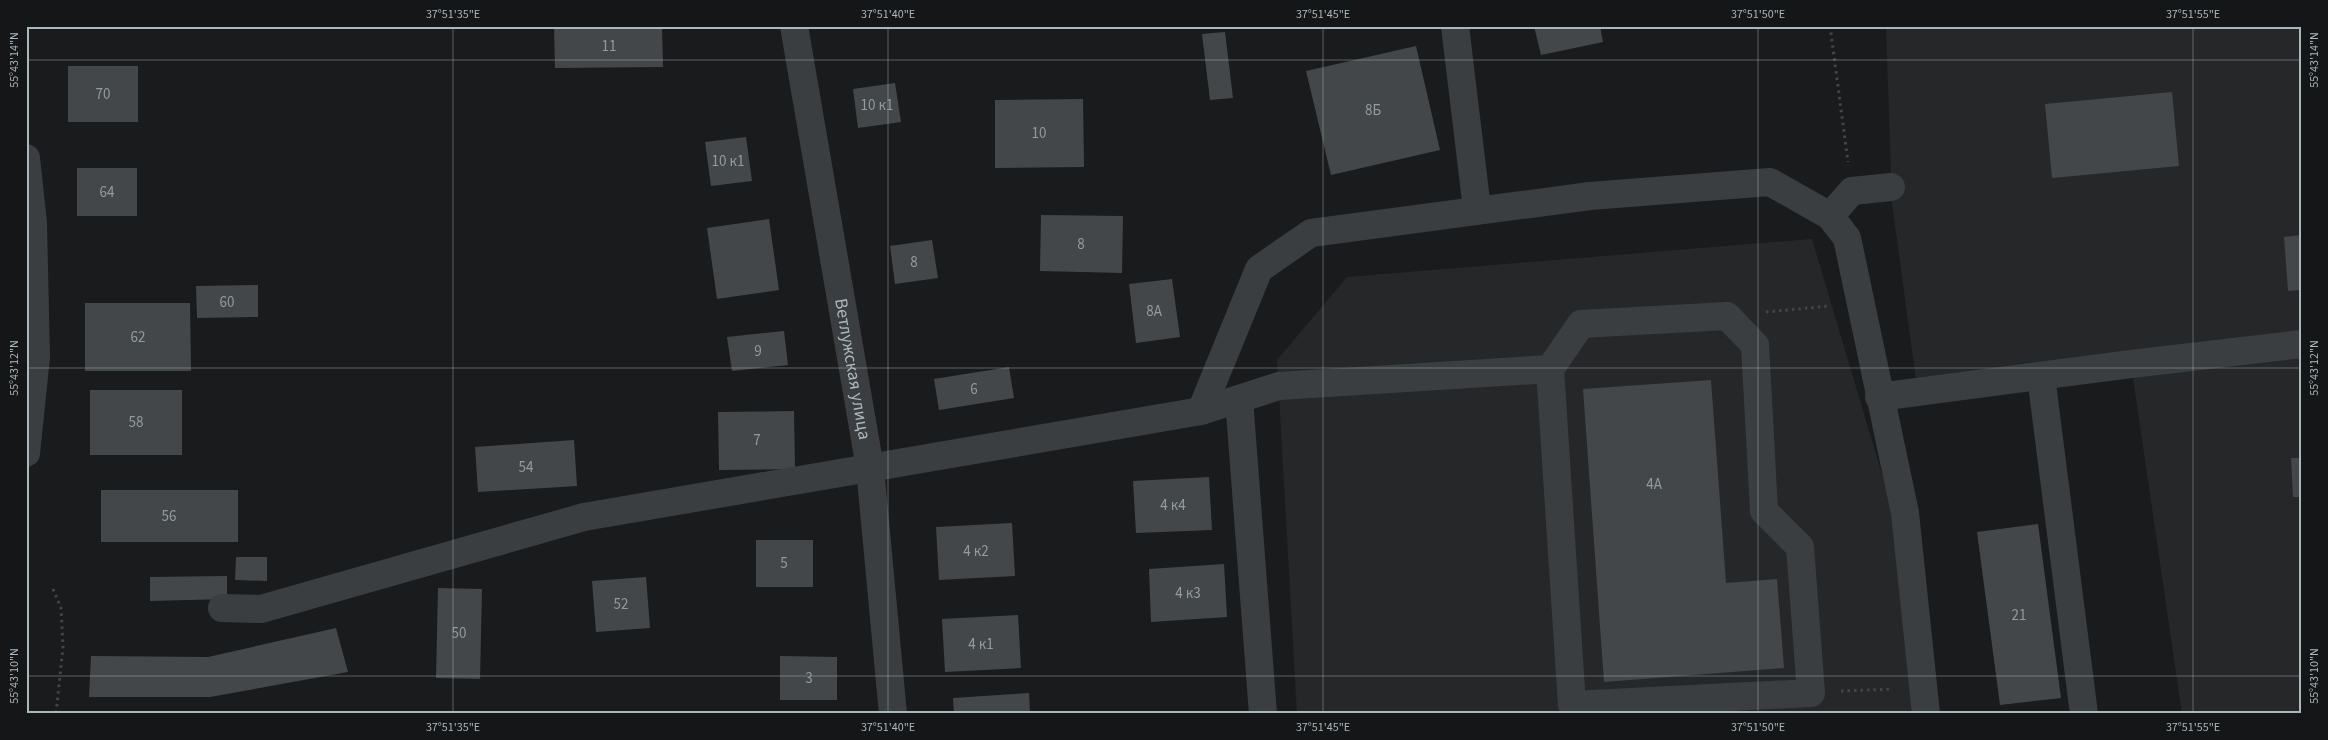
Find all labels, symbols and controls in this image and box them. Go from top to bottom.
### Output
text: 37°51'35"E [426,6,480,23]
text: 37°51'40"E [861,6,915,23]
text: 37°51'45"E [1296,6,1350,23]
text: 37°51'50"E [1731,6,1785,23]
text: 37°51'55"E [2166,6,2220,23]
text: 55°43'14"N [6,32,23,88]
text: 55°43'14"N [2306,32,2323,88]
house number: 11 [602,36,616,57]
house number: 70 [96,84,110,105]
house number: 10 к1 [861,95,893,116]
house number: 8Б [1365,100,1381,121]
house number: 10 [1032,123,1046,144]
house number: 10 к1 [712,151,744,172]
house number: 64 [100,182,115,203]
house number: 8 [1077,234,1085,255]
house number: 8 [910,252,918,273]
house number: 60 [220,292,234,313]
street label: Ветлужская улица [829,296,877,442]
house number: 8А [1146,301,1163,322]
house number: 62 [131,327,145,348]
text: 55°43'12"N [6,340,23,396]
text: 55°43'12"N [2306,340,2323,396]
house number: 9 [754,341,762,362]
house number: 6 [970,379,978,400]
house number: 58 [129,412,143,433]
house number: 7 [753,430,761,451]
house number: 54 [519,457,534,478]
house number: 4А [1646,474,1663,495]
house number: 4 к4 [1160,495,1186,516]
house number: 56 [162,506,176,527]
house number: 4 к2 [963,541,989,562]
house number: 5 [780,553,788,574]
house number: 4 к3 [1175,583,1201,604]
house number: 52 [614,594,628,615]
house number: 21 [2012,605,2026,626]
house number: 50 [452,623,466,644]
house number: 4 к1 [968,634,994,655]
text: 55°43'10"N [6,648,23,704]
text: 55°43'10"N [2306,648,2323,704]
house number: 3 [805,668,813,689]
text: 37°51'35"E [426,719,480,736]
text: 37°51'40"E [861,719,915,736]
text: 37°51'45"E [1296,719,1350,736]
text: 37°51'50"E [1731,719,1785,736]
text: 37°51'55"E [2166,719,2220,736]

